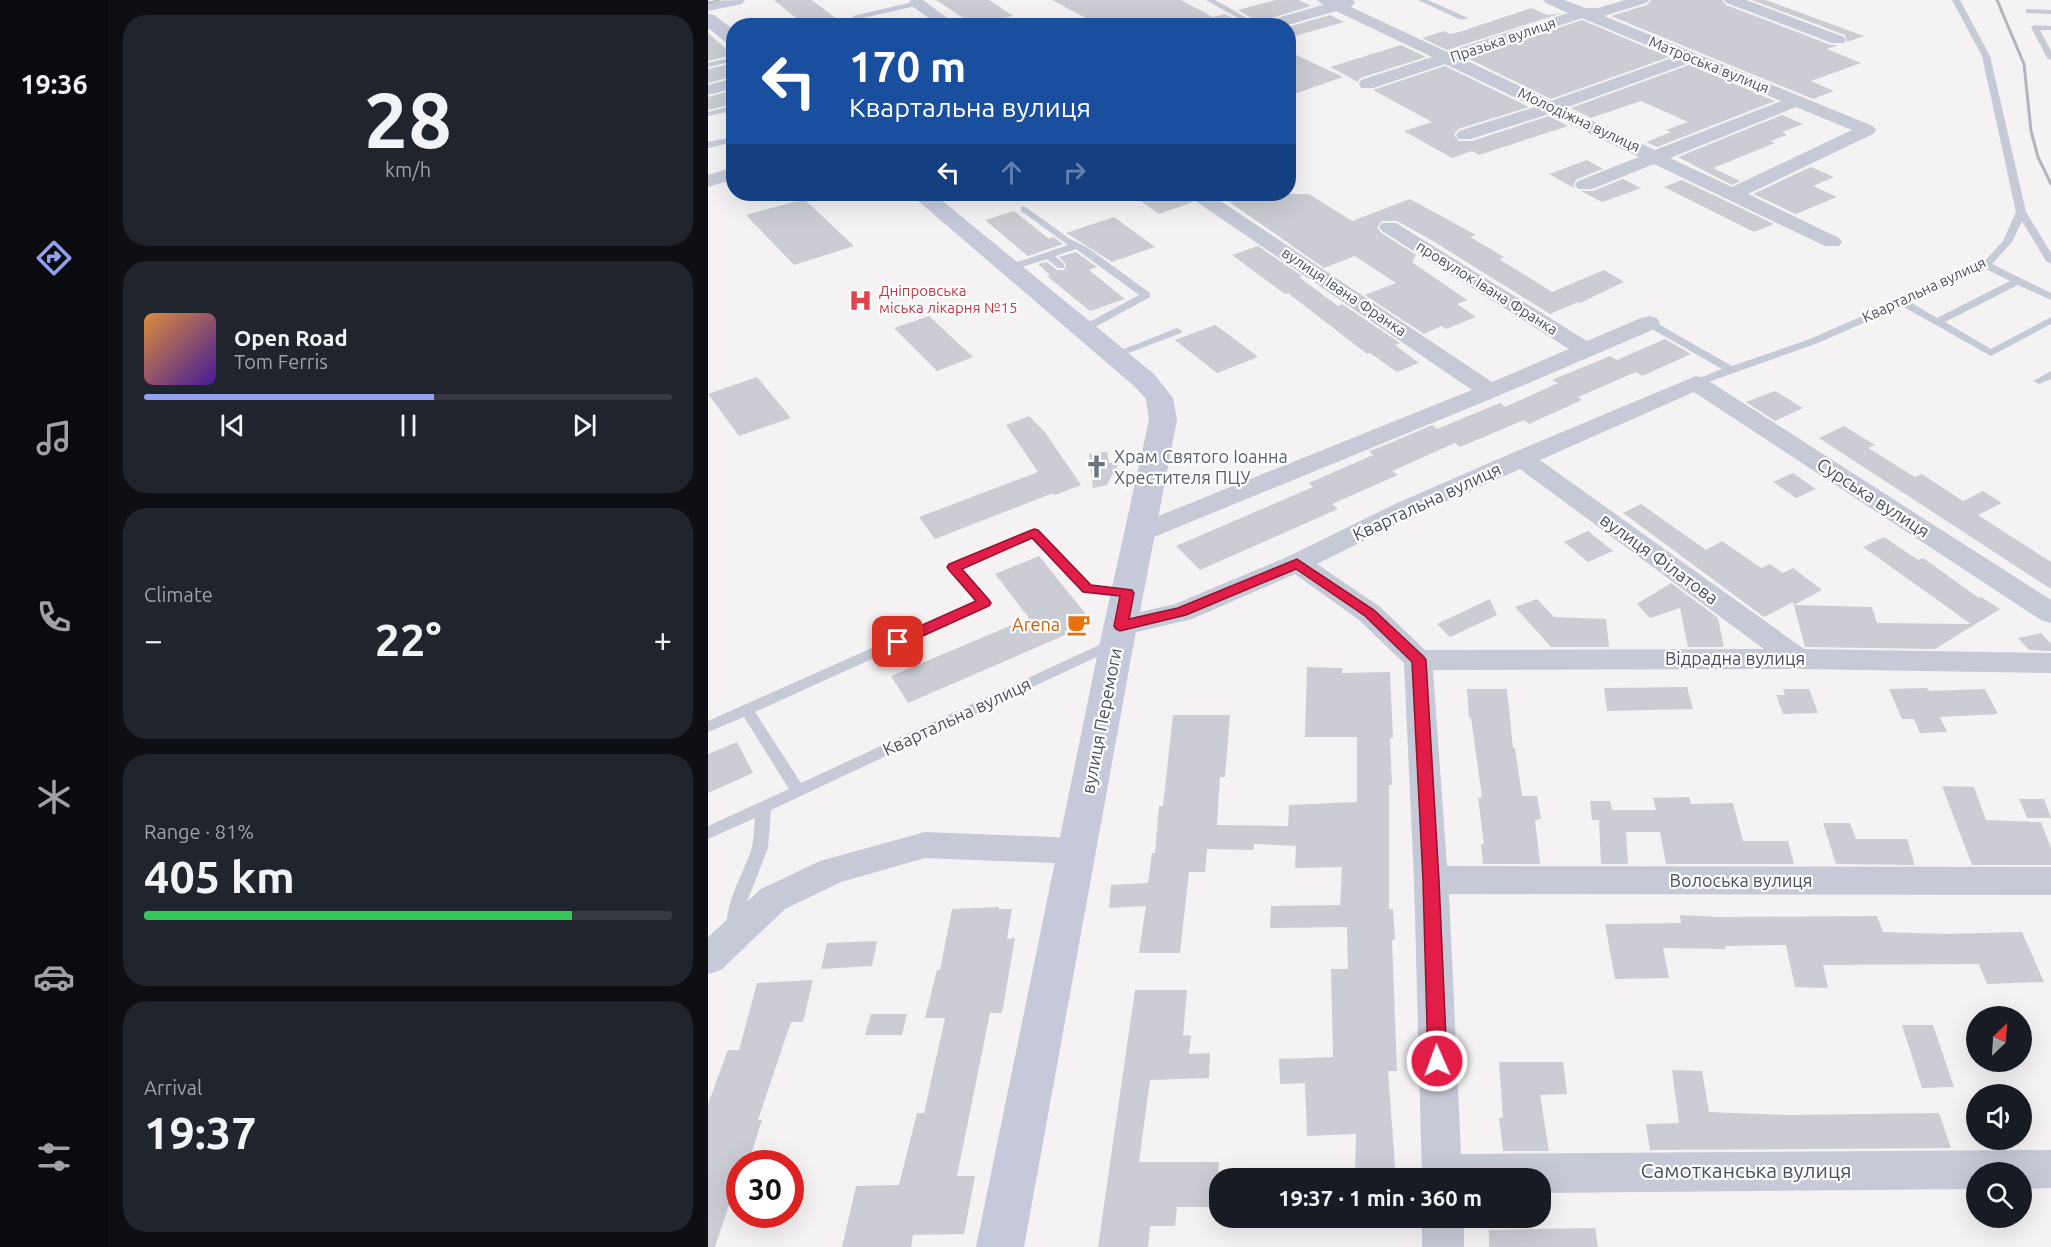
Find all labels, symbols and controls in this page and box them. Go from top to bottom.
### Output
street label: Празька вулиця [1448,14,1558,66]
street label: Матроська вулиця [1647,33,1772,96]
icon: left [750,42,828,120]
text: 170 m [849,43,966,90]
text: 19:36 [20,69,88,99]
text: 28 [364,75,452,163]
street label: Молодіжна вулиця [1516,84,1643,155]
text: Квартальна вулиця [849,92,1091,122]
icon: left [932,156,965,189]
icon: ahead [995,156,1028,189]
icon: right [1058,156,1091,189]
text: km/h [385,158,431,181]
icon: directions [33,237,75,279]
street label: провулок Івана Франка [1413,237,1561,338]
street label: вулиця Івана Франка [1279,244,1410,340]
street label: Квартальна вулиця [1859,253,1988,326]
place label: Дніпровська міська лікарня №15 [879,282,1017,316]
hospital icon: Дніпровська міська лікарня №15 [848,287,874,313]
text: Open Road [234,325,348,350]
text: Tom Ferris [234,350,328,373]
icon: previous [216,409,249,442]
icon: pause [392,409,425,442]
icon: next [568,409,601,442]
icon: music [33,417,75,459]
place label: Храм Святого Іоанна Хрестителя ПЦУ [1114,446,1288,487]
street label: Сурська вулиця [1813,453,1934,541]
church icon: Храм Святого Іоанна Хрестителя ПЦУ [1083,454,1109,480]
street label: Квартальна вулиця [1349,458,1504,544]
street label: вулиця Філатова [1597,509,1723,608]
text: Climate [144,583,213,606]
icon: phone [33,596,75,638]
cafe icon: Arena [1065,612,1091,638]
text: 22° [375,614,441,665]
place label: Arena [1012,614,1060,634]
pin [872,616,923,667]
text: − [144,621,163,658]
text: + [653,621,672,658]
icon: arrive [881,625,914,658]
street label: вулиця Перемоги [1077,646,1125,795]
street label: Відрадна вулиця [1665,648,1805,668]
street label: Квартальна вулиця [879,673,1034,759]
icon: climate [33,776,75,818]
text: Range · 81% [144,820,254,843]
text: 405 km [144,851,295,902]
street label: Волоська вулиця [1670,870,1812,890]
icon: car [33,956,75,998]
north arrow [1966,1006,2032,1072]
map controls [1966,1006,2032,1228]
position arrow [1405,1029,1469,1093]
text: Arrival [144,1076,202,1099]
button: sound [1966,1084,2032,1150]
text: 19:37 [144,1107,257,1158]
icon: filters [33,1136,75,1178]
speed limit sign: 30 [726,1150,804,1228]
street label: Самотканська вулиця [1640,1158,1852,1182]
button: search [1966,1162,2032,1228]
text: 19:37 · 1 min · 360 m [1278,1185,1482,1210]

